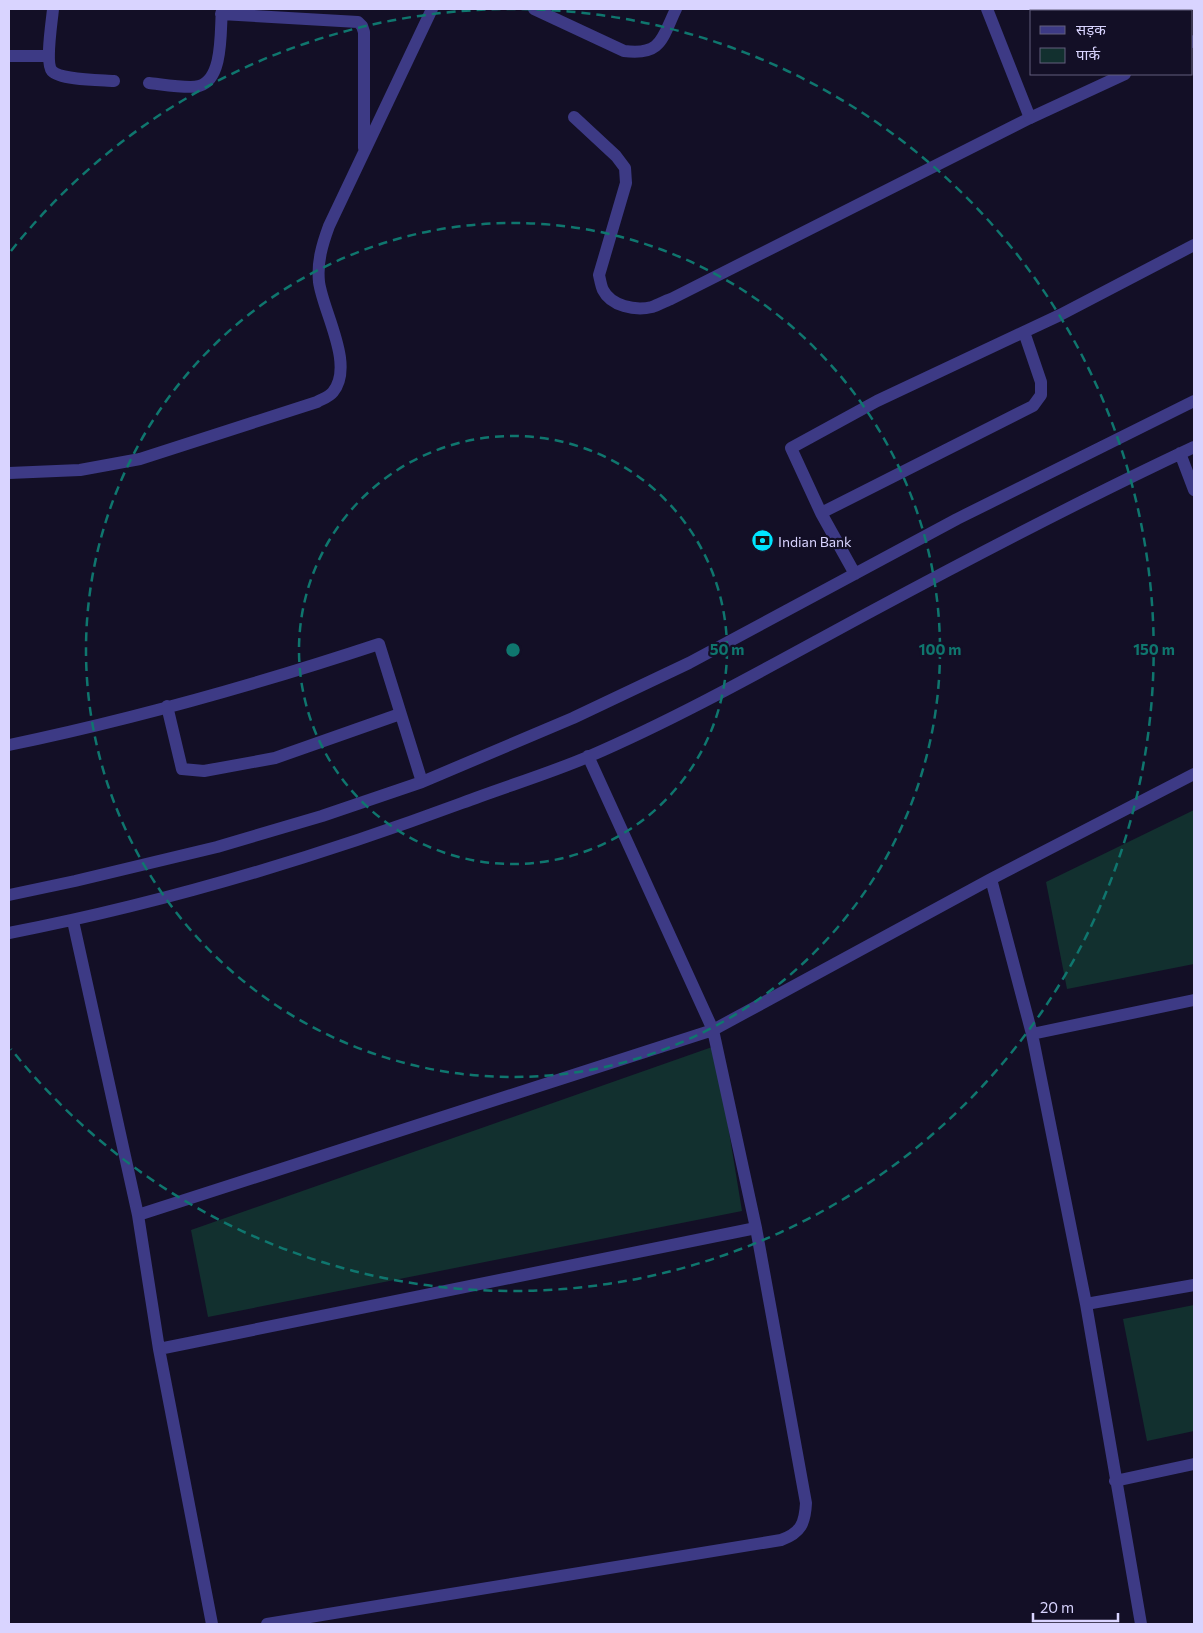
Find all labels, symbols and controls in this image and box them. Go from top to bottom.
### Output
legend [1030,10,1193,75]
text: सड़क [1076,20,1106,38]
text: पार्क [1076,45,1100,63]
bank icon: Indian Bank [750,529,774,553]
place label: Indian Bank [778,533,852,550]
text: 50 m [710,640,744,658]
text: 100 m [919,640,961,658]
text: 150 m [1133,640,1175,658]
centre of rings [504,641,522,659]
scale bar [1033,1590,1118,1622]
text: 20 m [1040,1598,1074,1616]

